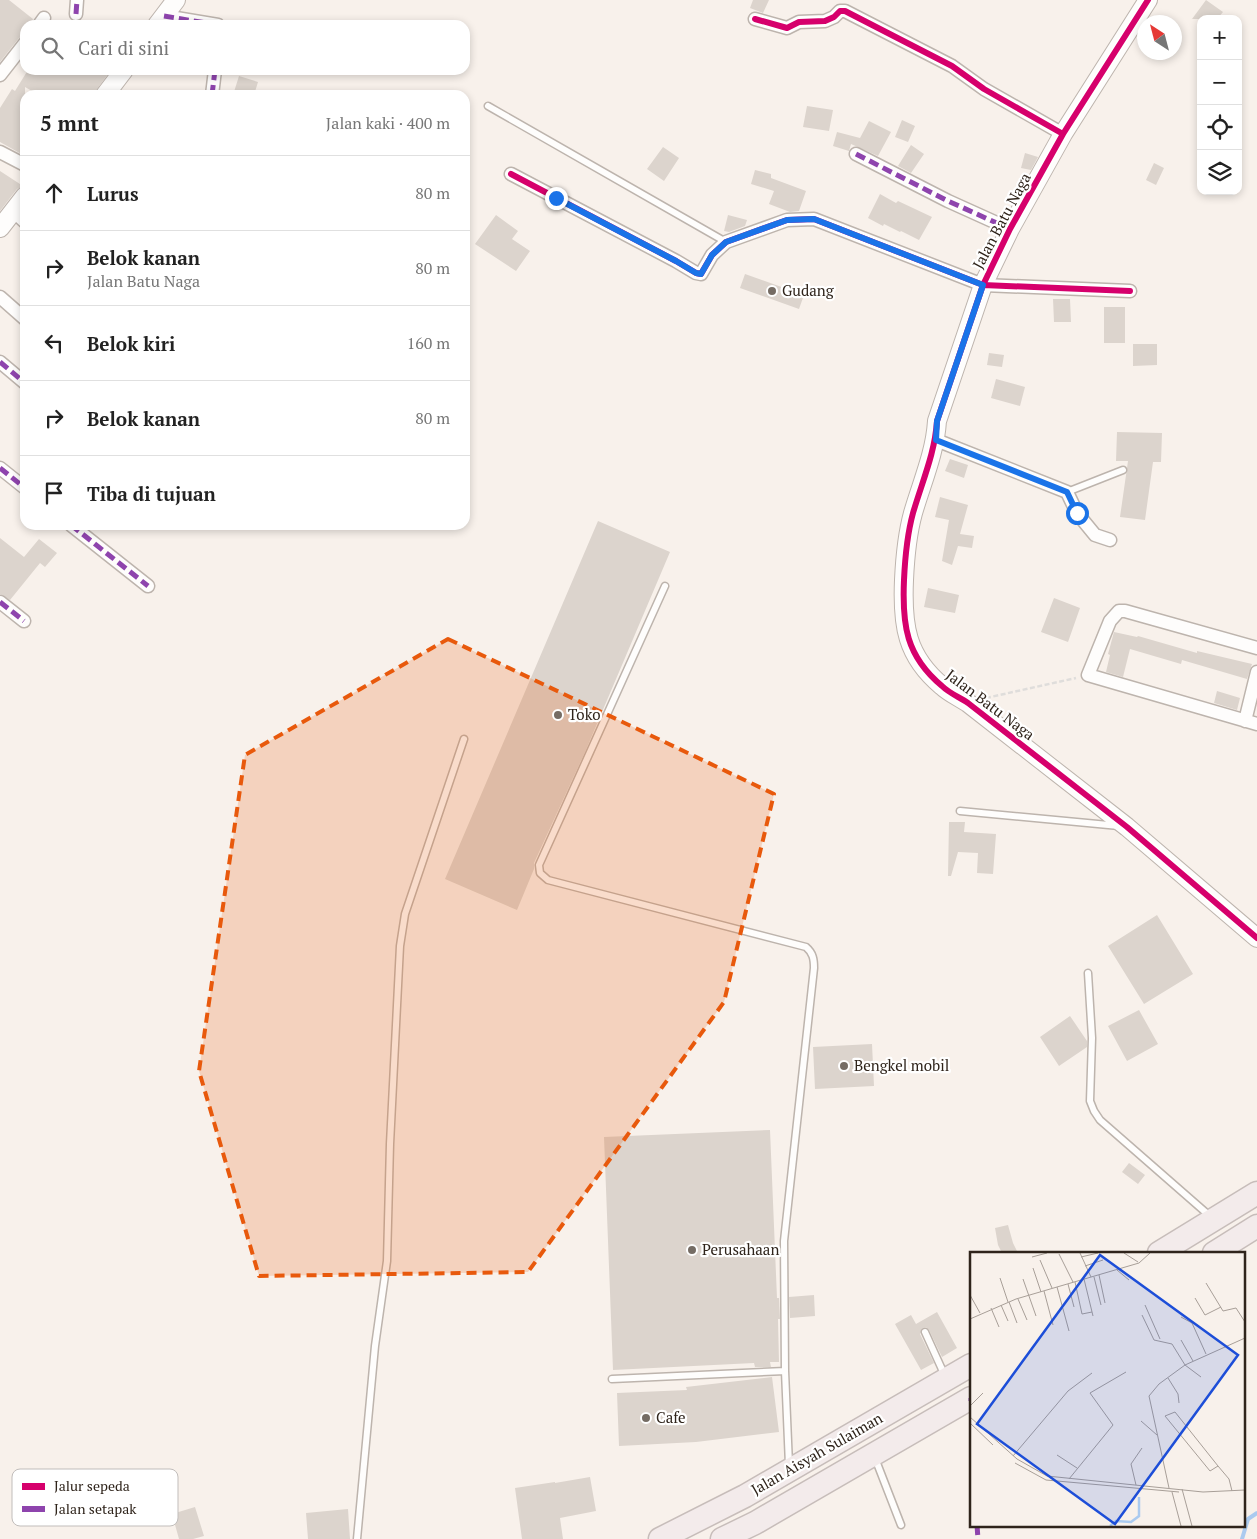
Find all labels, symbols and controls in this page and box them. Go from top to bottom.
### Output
north arrow [1137,15,1182,60]
map controls [1197,15,1242,195]
button: + [1197,15,1242,60]
search box [20,20,470,75]
icon: search [38,34,66,62]
text: Cari di sini [78,35,169,60]
button: − [1197,60,1242,105]
button: locate [1197,105,1242,150]
text: 5 mnt [40,109,99,137]
text: Jalan kaki · 400 m [326,112,450,134]
button: layers [1197,150,1242,195]
street label: Jalan Batu Naga [967,169,1035,272]
icon: ahead [40,179,68,207]
text: Lurus [87,181,139,206]
text: 80 m [415,182,450,204]
route end [545,187,568,210]
text: Belok kanan [87,245,200,270]
icon: right [40,254,68,282]
text: 80 m [415,257,450,279]
text: Jalan Batu Naga [87,270,200,292]
place label: Gudang [782,280,835,300]
marker: Gudang [766,285,778,297]
icon: left [40,329,68,357]
text: Belok kiri [87,331,175,356]
text: 160 m [407,332,450,354]
icon: right [40,404,68,432]
text: Belok kanan [87,406,200,431]
text: 80 m [415,407,450,429]
icon: arrive [40,479,68,507]
text: Tiba di tujuan [87,481,216,506]
route start [1066,502,1089,525]
street label: Jalan Batu Naga [942,664,1039,744]
place label: Toko [568,704,601,724]
marker: Toko [552,709,564,721]
place label: Bengkel mobil [854,1055,949,1075]
marker: Bengkel mobil [838,1060,850,1072]
place label: Perusahaan [702,1239,779,1259]
marker: Perusahaan [686,1244,698,1256]
inset map [970,1252,1244,1526]
place label: Cafe [656,1407,686,1427]
street label: Jalan Aisyah Sulaiman [747,1407,886,1499]
marker: Cafe [640,1412,652,1424]
legend [12,1469,178,1526]
text: Jalur sepeda [54,1476,130,1495]
text: Jalan setapak [54,1499,137,1518]

